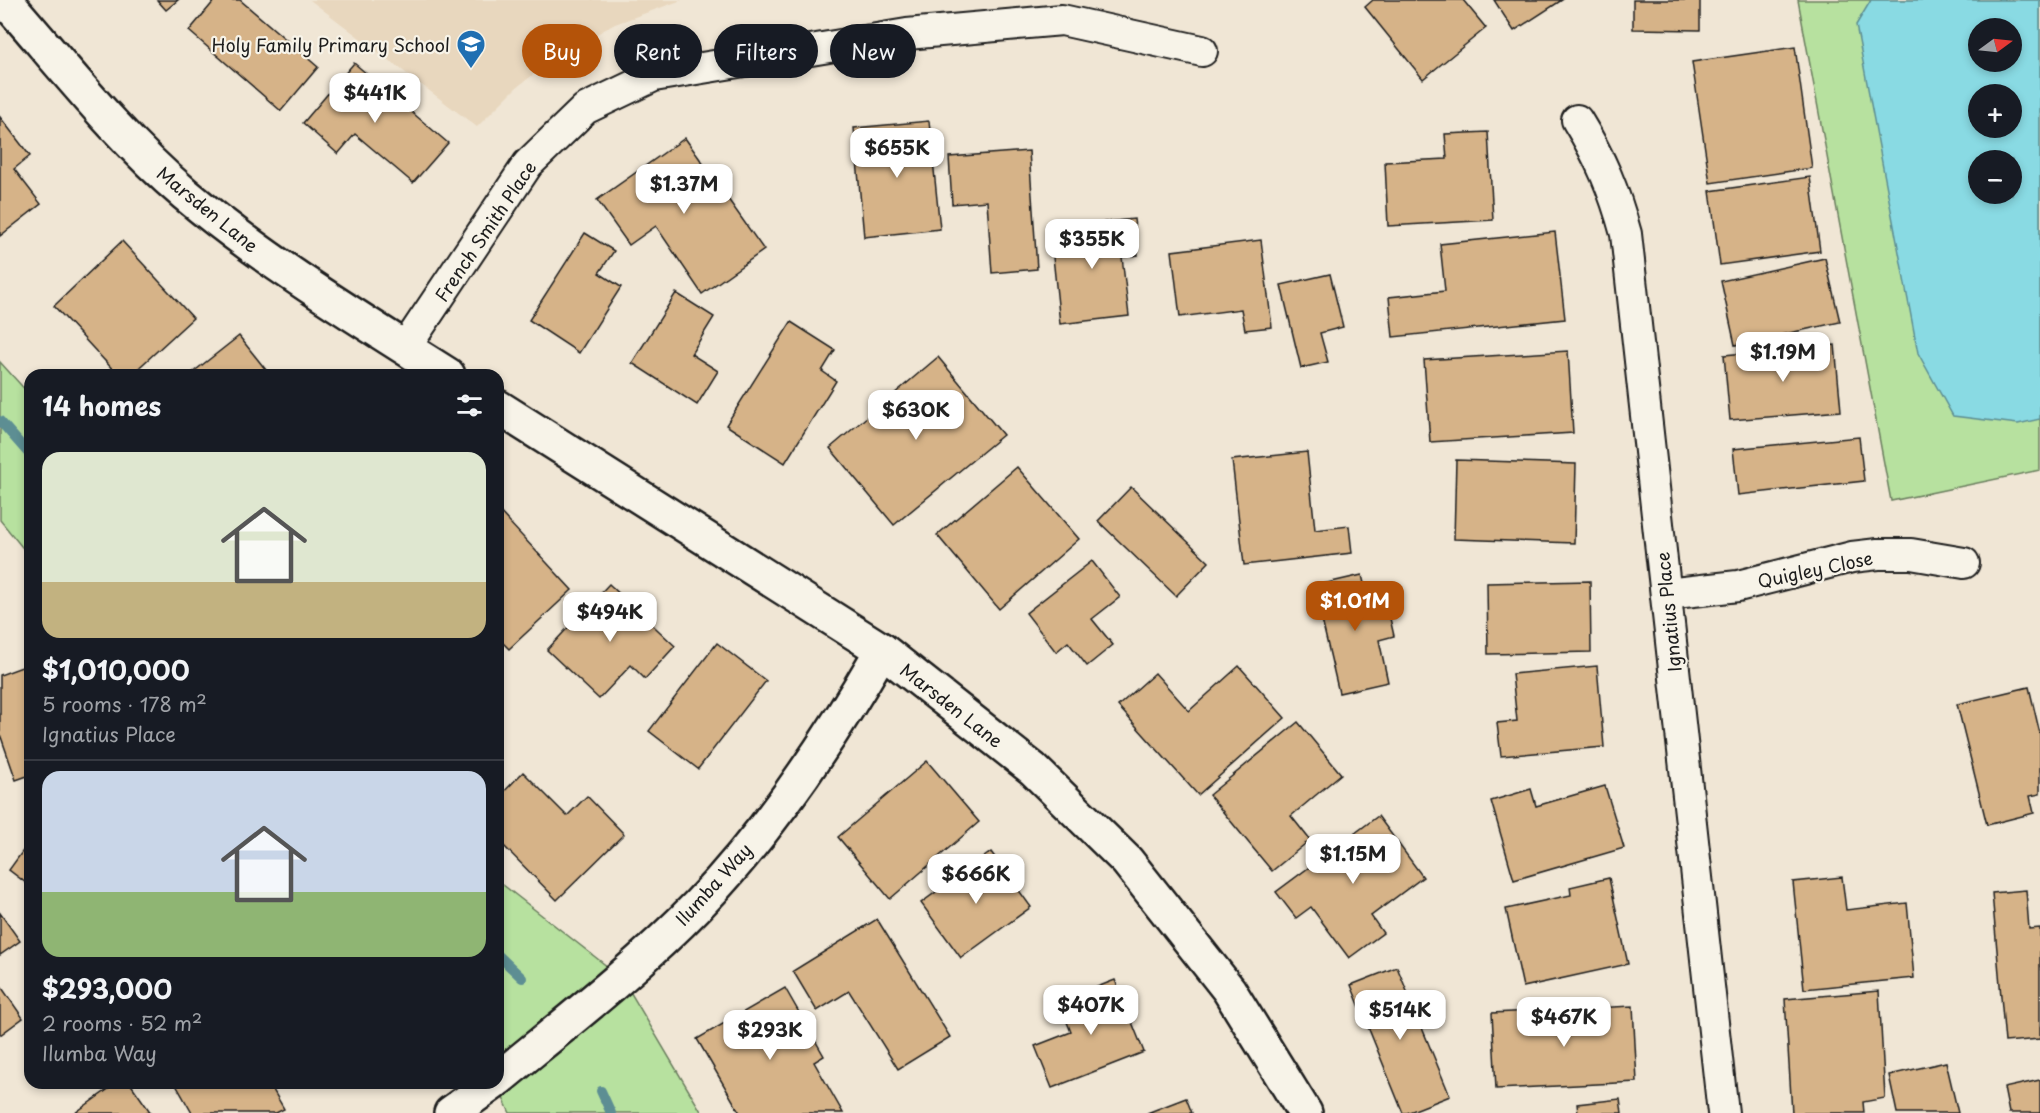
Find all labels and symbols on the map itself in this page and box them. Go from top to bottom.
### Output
north arrow [1968,18,2022,72]
school or university icon: Holy Family Primary School [455,28,487,70]
place label: Holy Family Primary School [211,31,450,58]
pin: $441K [333,73,417,124]
pin: $655K [855,128,939,179]
street label: French Smith Place [428,155,542,307]
street label: Marsden Lane [151,160,265,258]
pin: $1.37M [635,164,733,215]
pin: $355K [1050,219,1134,270]
pin: $1.19M [1734,332,1832,383]
pin: $630K [874,390,958,441]
street label: Quigley Close [1755,544,1875,594]
street label: Ignatius Place [1648,551,1688,673]
pin: $1.01M [1306,581,1404,632]
pin: $494K [568,592,652,643]
street label: Marsden Lane [895,656,1009,754]
pin: $1.15M [1304,834,1402,885]
street label: Ilumba Way [668,837,758,931]
pin: $666K [934,854,1018,905]
pin: $407K [1049,985,1133,1036]
pin: $514K [1358,990,1442,1041]
pin: $467K [1522,997,1606,1048]
pin: $293K [728,1010,812,1061]

